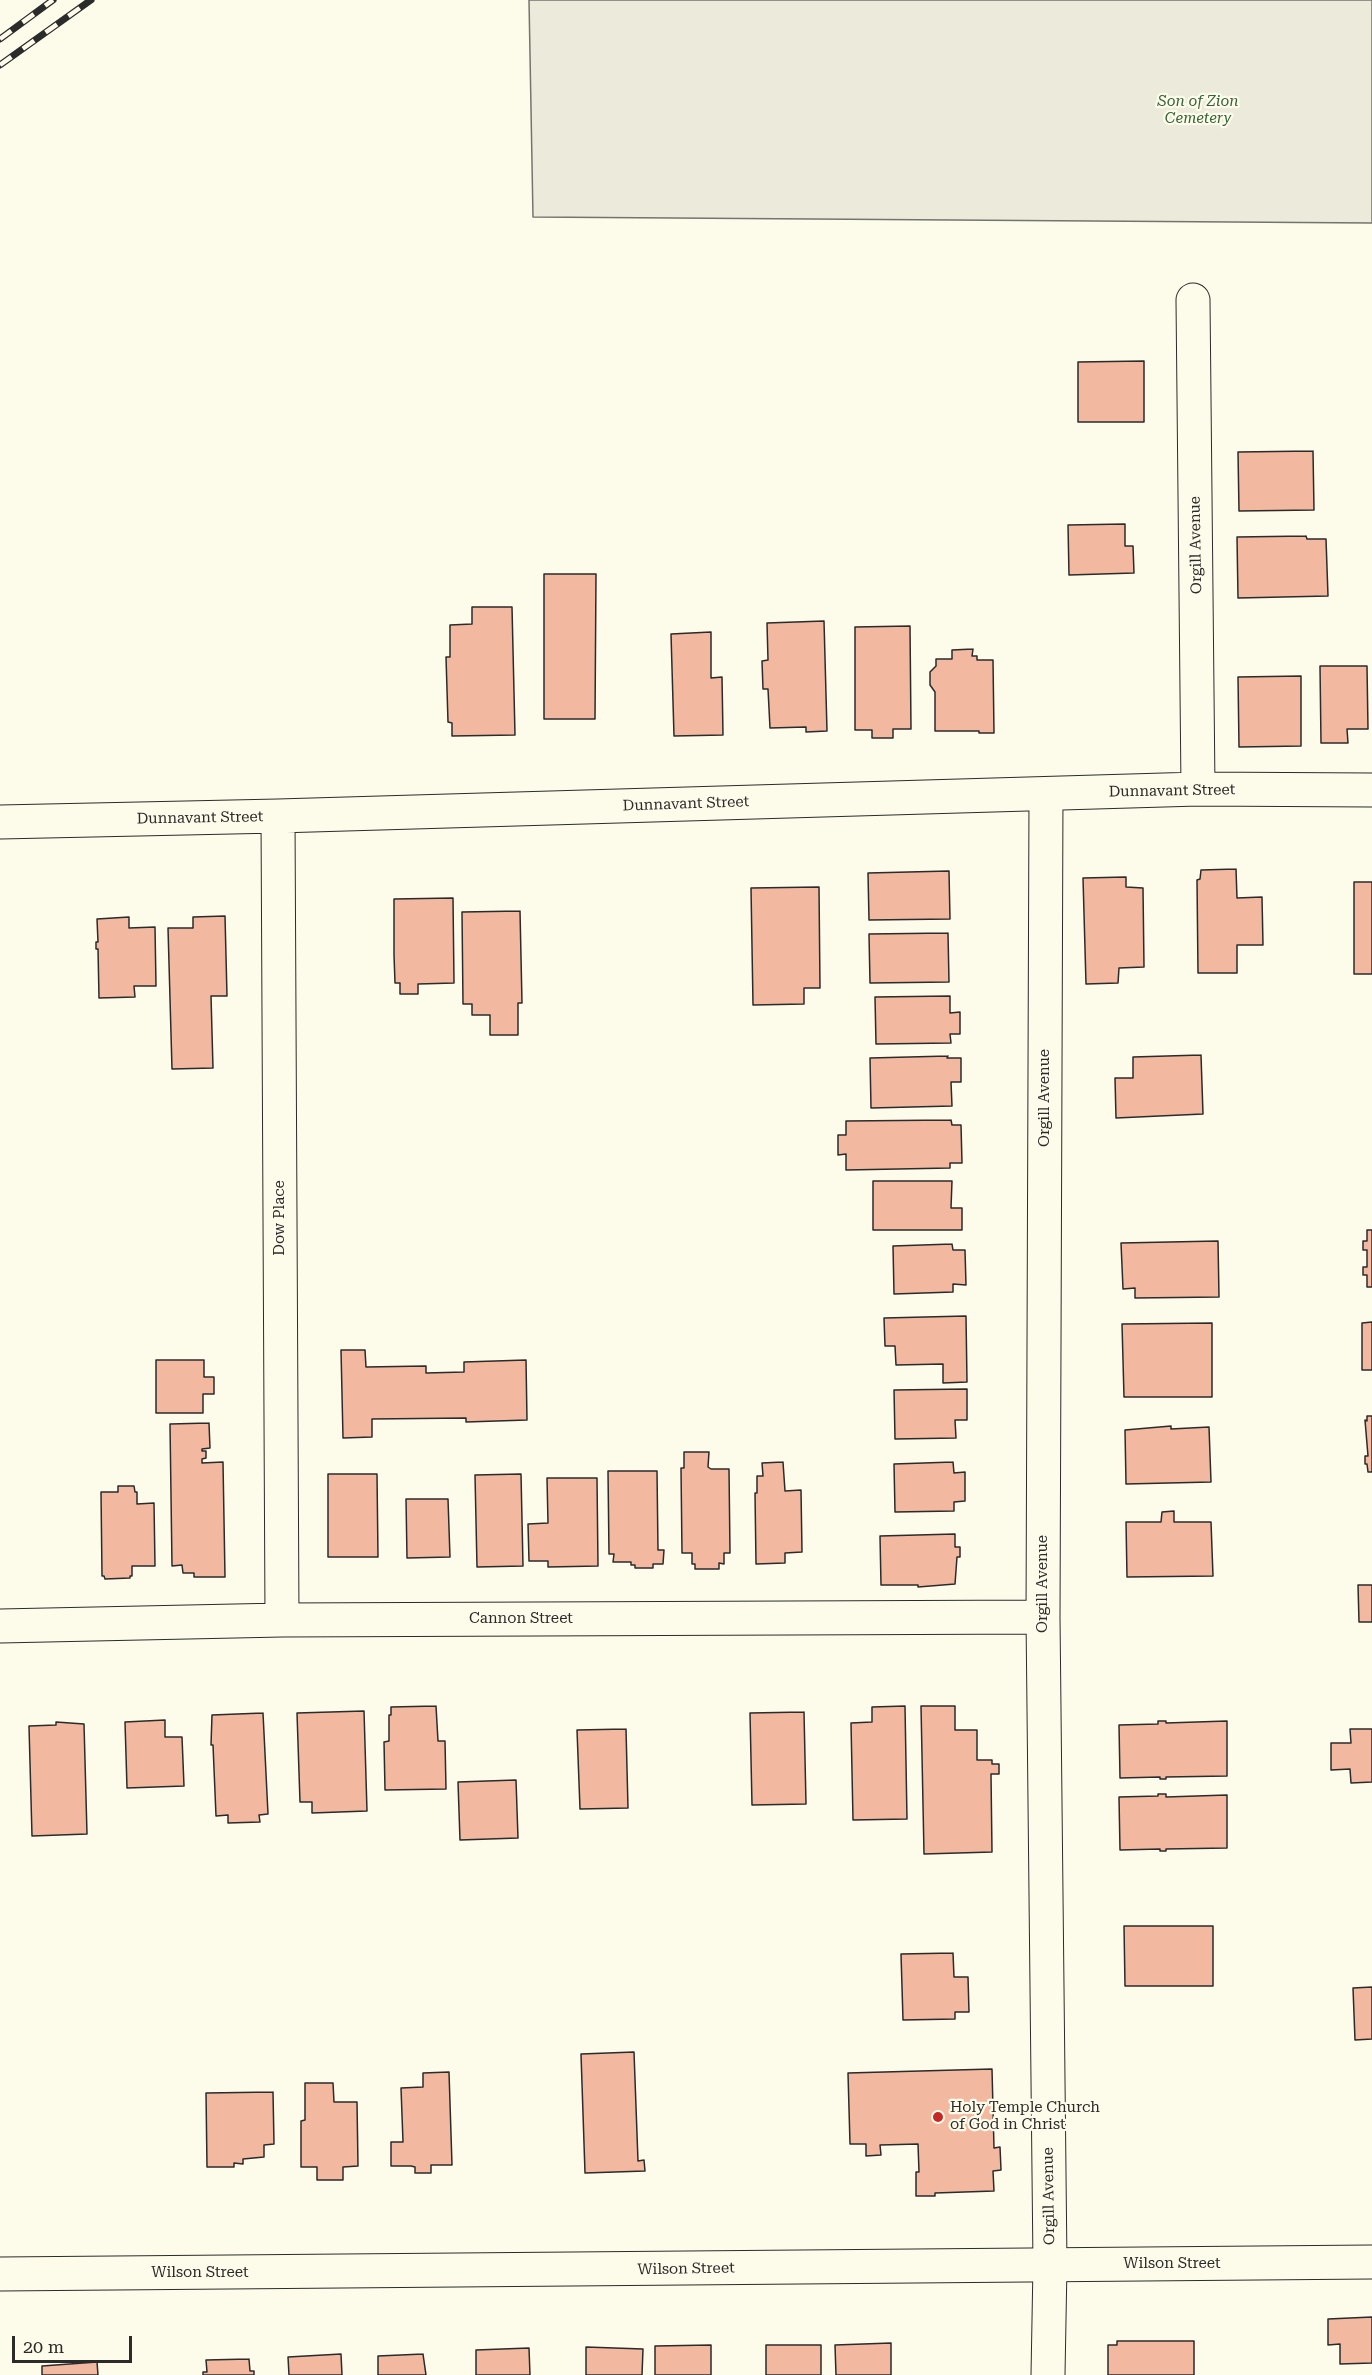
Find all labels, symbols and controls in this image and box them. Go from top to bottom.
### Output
park label: Son of Zion Cemetery [1157,93,1239,128]
street label: Orgill Avenue [1186,496,1206,594]
street label: Dunnavant Street [1109,781,1235,801]
street label: Dunnavant Street [622,793,750,815]
street label: Dunnavant Street [137,808,263,828]
street label: Orgill Avenue [1036,1049,1054,1147]
street label: Dow Place [271,1180,289,1256]
street label: Orgill Avenue [1034,1535,1052,1633]
street label: Cannon Street [469,1610,573,1628]
place label: Holy Temple Church of God in Christ [950,2099,1100,2134]
marker: Holy Temple Church of God in Christ [931,2110,945,2124]
street label: Orgill Avenue [1039,2147,1059,2245]
street label: Wilson Street [1123,2255,1221,2273]
street label: Wilson Street [637,2259,735,2279]
street label: Wilson Street [151,2264,249,2282]
scale bar [15,2324,135,2362]
text: 20 m [23,2336,64,2357]

